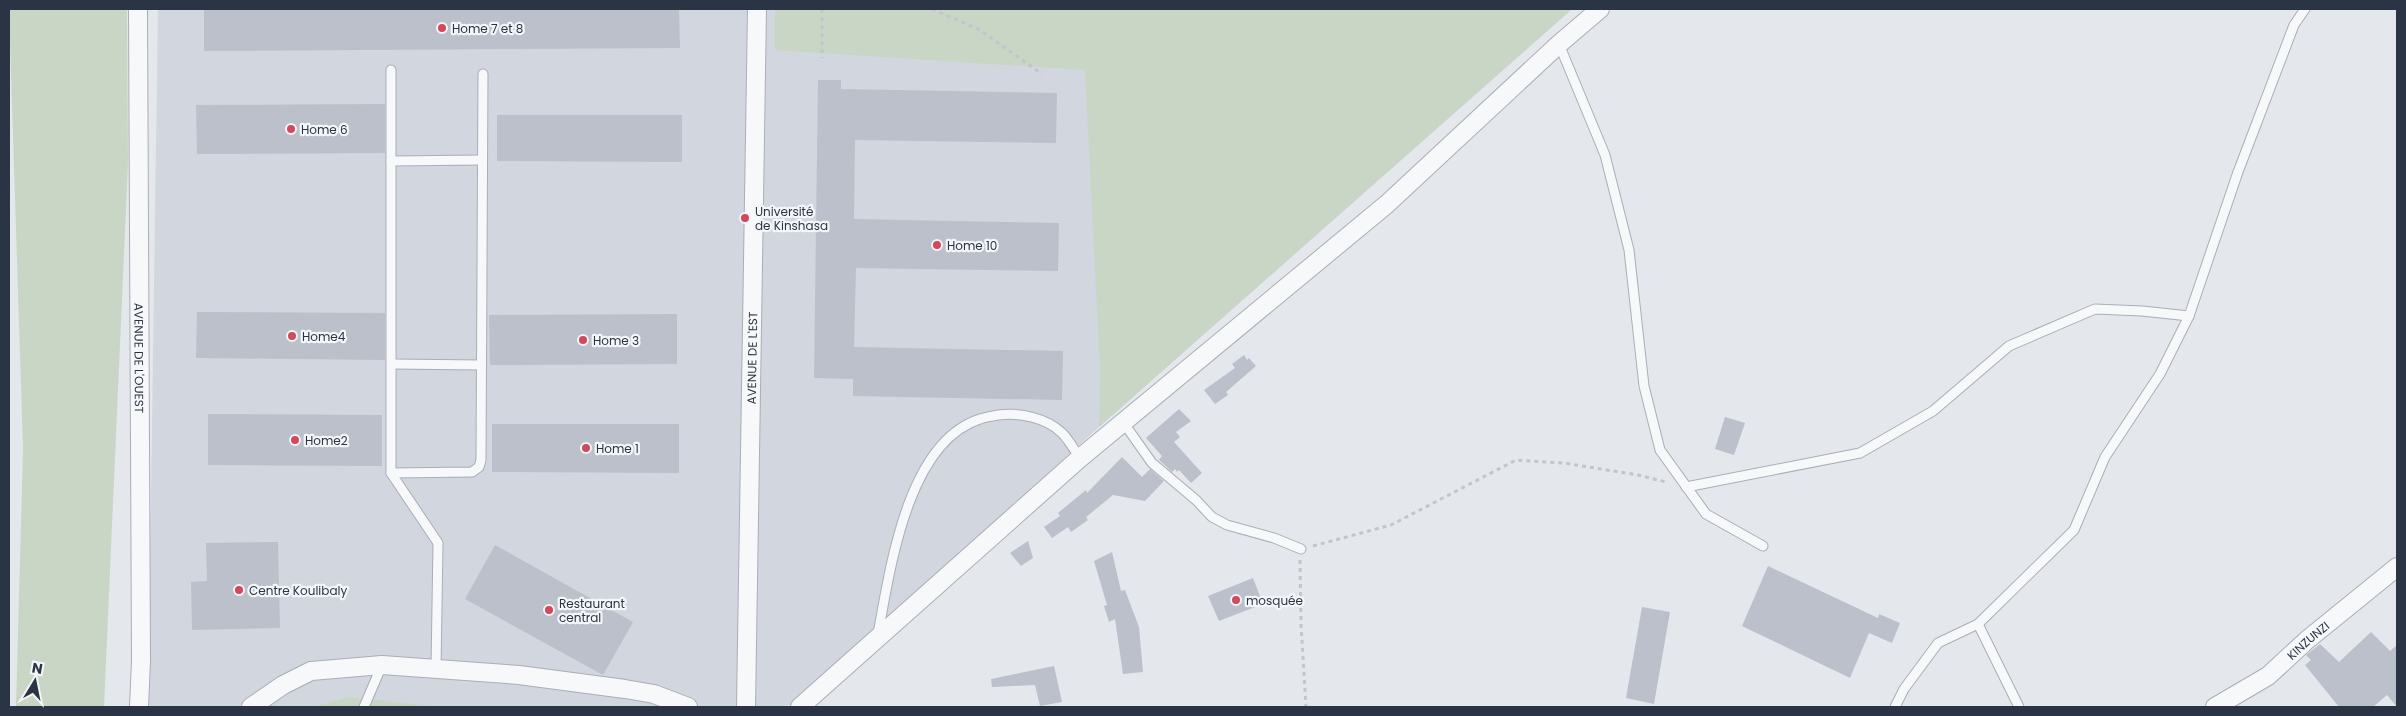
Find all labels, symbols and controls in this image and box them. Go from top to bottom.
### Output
place label: Home 7 et 8 [452,20,523,37]
marker: Home 7 et 8 [436,22,448,34]
place label: Home 6 [301,121,348,138]
marker: Home 6 [285,123,297,135]
place label: Université de Kinshasa [755,203,828,234]
marker: Université de Kinshasa [739,212,751,224]
place label: Home 10 [947,237,997,254]
marker: Home 10 [931,239,943,251]
street label: AVENUE DE L'OUEST [131,303,148,414]
street label: AVENUE DE L'EST [742,311,761,405]
place label: Home4 [302,328,346,345]
marker: Home4 [286,330,298,342]
place label: Home 3 [593,332,639,349]
marker: Home 3 [577,334,589,346]
place label: Home2 [305,432,348,449]
marker: Home2 [289,434,301,446]
place label: Home 1 [596,440,639,457]
marker: Home 1 [580,442,592,454]
place label: Centre Koulibaly [249,582,348,599]
marker: Centre Koulibaly [233,584,245,596]
place label: mosquée [1246,592,1303,609]
marker: mosquée [1230,594,1242,606]
place label: Restaurant central [559,595,625,626]
marker: Restaurant central [543,604,555,616]
street label: KINZUNZI [2283,617,2333,663]
north arrow [10,656,60,706]
text: N [30,657,44,679]

